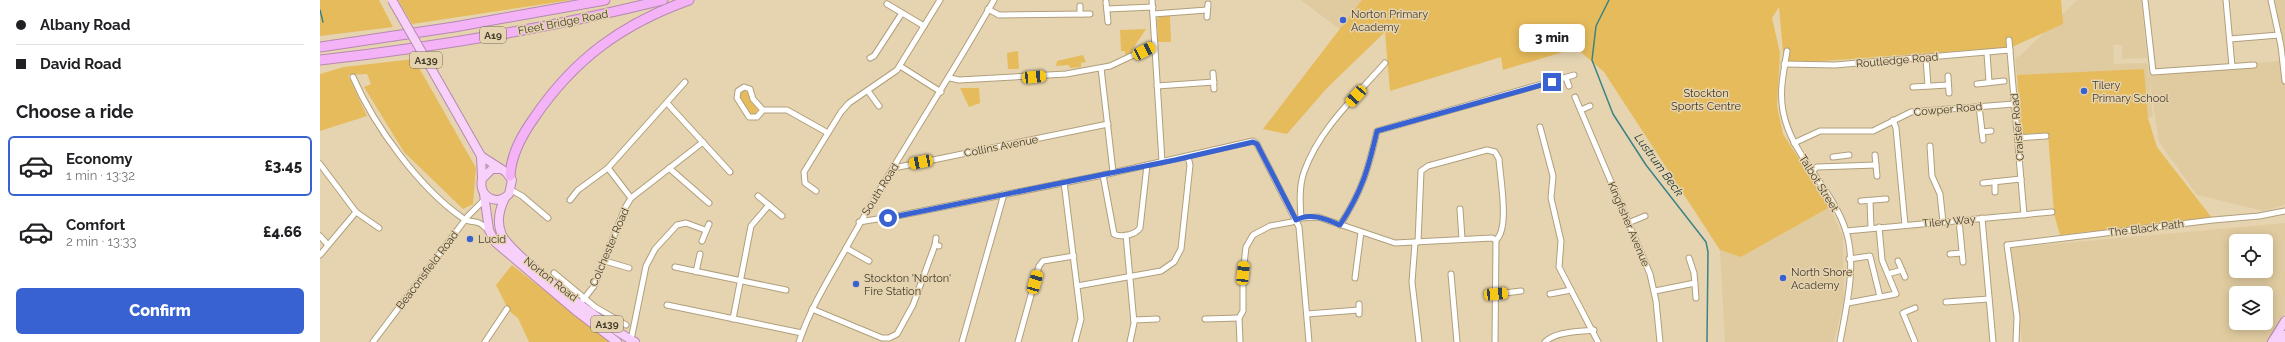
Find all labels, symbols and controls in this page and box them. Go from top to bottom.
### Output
street label: Fleet Bridge Road [517,7,609,38]
place label: Norton Primary Academy [1351,8,1428,34]
marker: Norton Primary Academy [1338,15,1348,25]
text: Albany Road [40,16,130,34]
callout: 3 min [1519,24,1585,52]
road number: A19 [480,27,506,43]
text: 3 min [1535,30,1569,45]
car [1131,40,1157,62]
street label: Routledge Road [1855,50,1939,71]
road number: A139 [410,52,442,68]
text: David Road [40,55,121,73]
car [1022,70,1046,84]
route end [1543,73,1561,91]
place label: Tilery Primary School [2092,79,2169,105]
car [1344,83,1368,109]
marker: Tilery Primary School [2079,86,2089,96]
park label: Stockton Sports Centre [1671,87,1741,113]
street label: Craister Road [2008,92,2027,161]
street label: Cowper Road [1913,100,1983,119]
text: Choose a ride [16,101,134,122]
water label: Lustrum Beck [1632,131,1687,200]
street label: Collins Avenue [963,133,1040,160]
icon: car [18,148,54,184]
text: Economy [66,150,133,168]
street label: Talbot Street [1796,152,1841,214]
car [908,154,934,170]
text: £3.45 [264,157,302,175]
street label: South Road [859,161,902,218]
text: 1 min · 13:32 [66,168,135,183]
street label: Kingfisher Avenue [1605,180,1653,269]
street label: Colchester Road [587,206,632,288]
route start [879,209,897,227]
street label: Tilery Way [1922,213,1976,230]
icon: car [18,214,54,250]
text: Comfort [66,216,125,234]
street label: The Black Path [2107,217,2185,240]
text: £4.66 [263,223,302,241]
street label: Beaconsfield Road [394,228,461,312]
place label: Lucid [478,233,506,246]
text: 2 min · 13:33 [66,234,136,249]
marker: Lucid [465,234,475,244]
map controls [2229,234,2273,330]
button: locate [2229,234,2273,278]
street label: Norton Road [521,254,580,304]
car [1236,260,1250,286]
place label: North Shore Academy [1791,266,1853,292]
car [1026,269,1044,295]
place label: Stockton 'Norton' Fire Station [864,272,951,298]
marker: North Shore Academy [1778,273,1788,283]
marker: Stockton 'Norton' Fire Station [851,279,861,289]
button: layers [2229,286,2273,330]
car [1484,287,1508,301]
button: Confirm [16,288,304,334]
road number: A139 [591,316,623,332]

